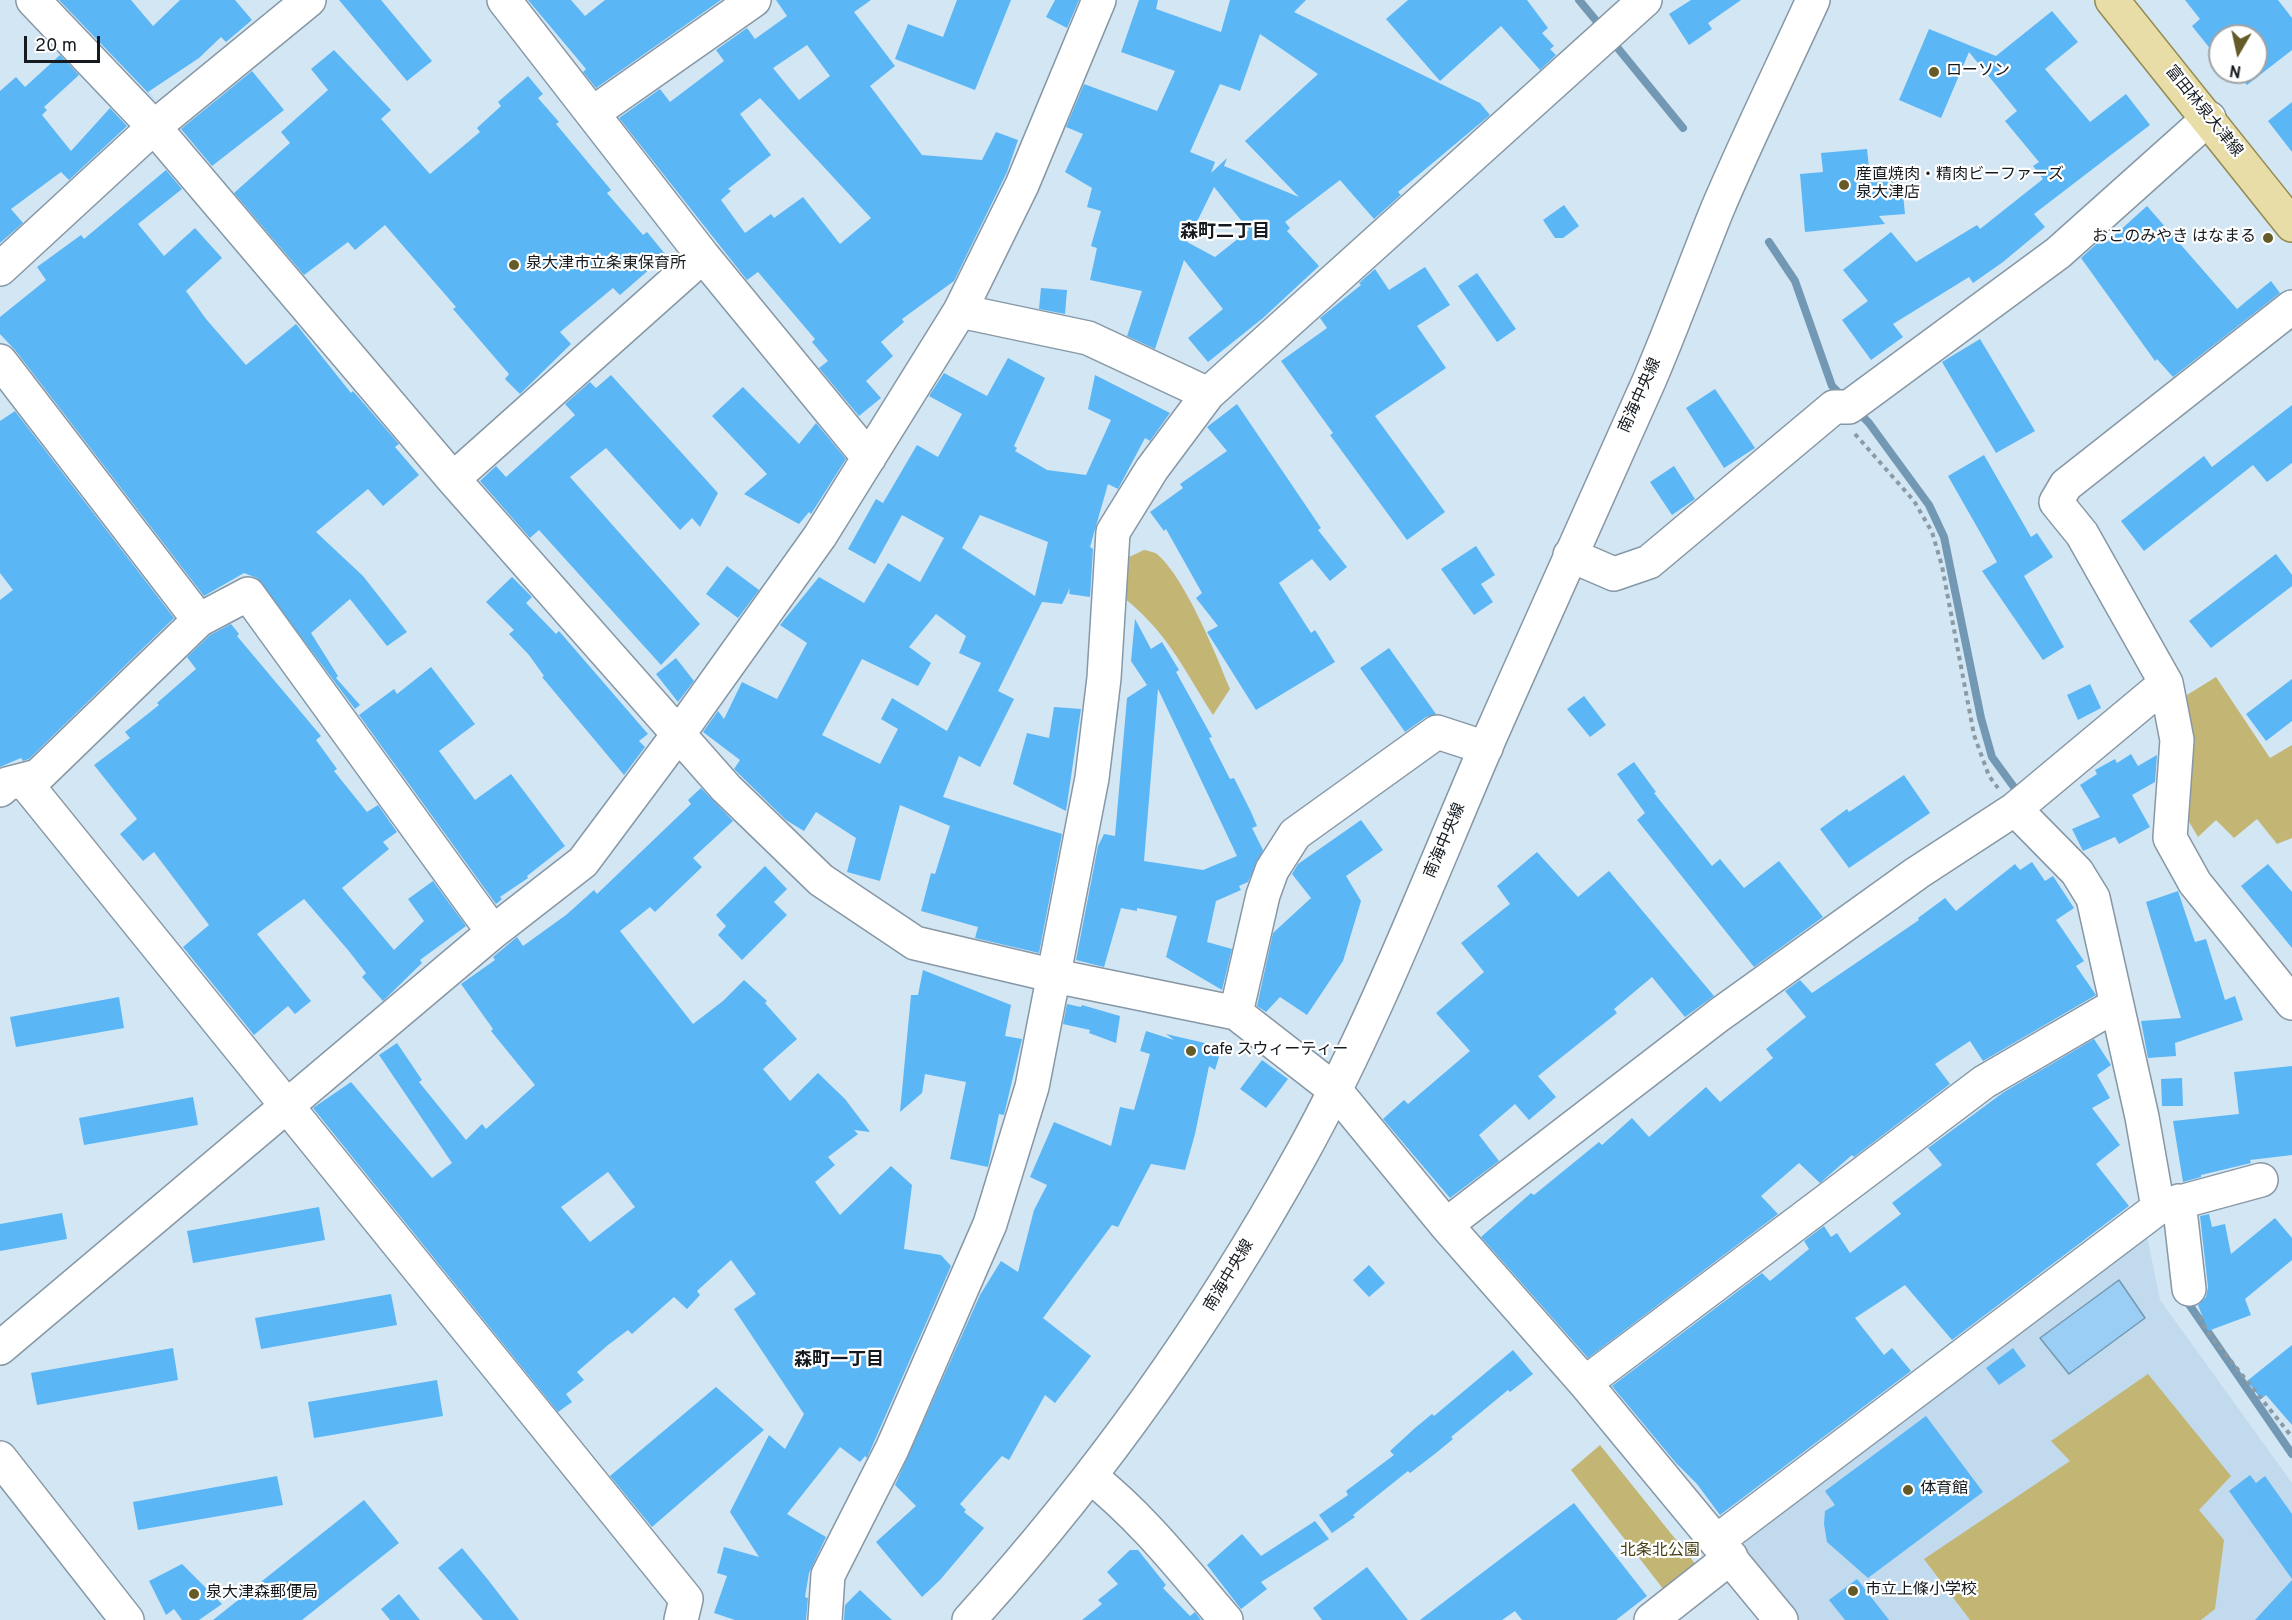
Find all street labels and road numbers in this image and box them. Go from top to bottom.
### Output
street label: 富田林泉大津線 [2160,62,2246,162]
street label: 南海中央線 [1616,356,1666,436]
street label: 南海中央線 [1422,800,1470,882]
street label: 南海中央線 [1201,1237,1259,1315]

